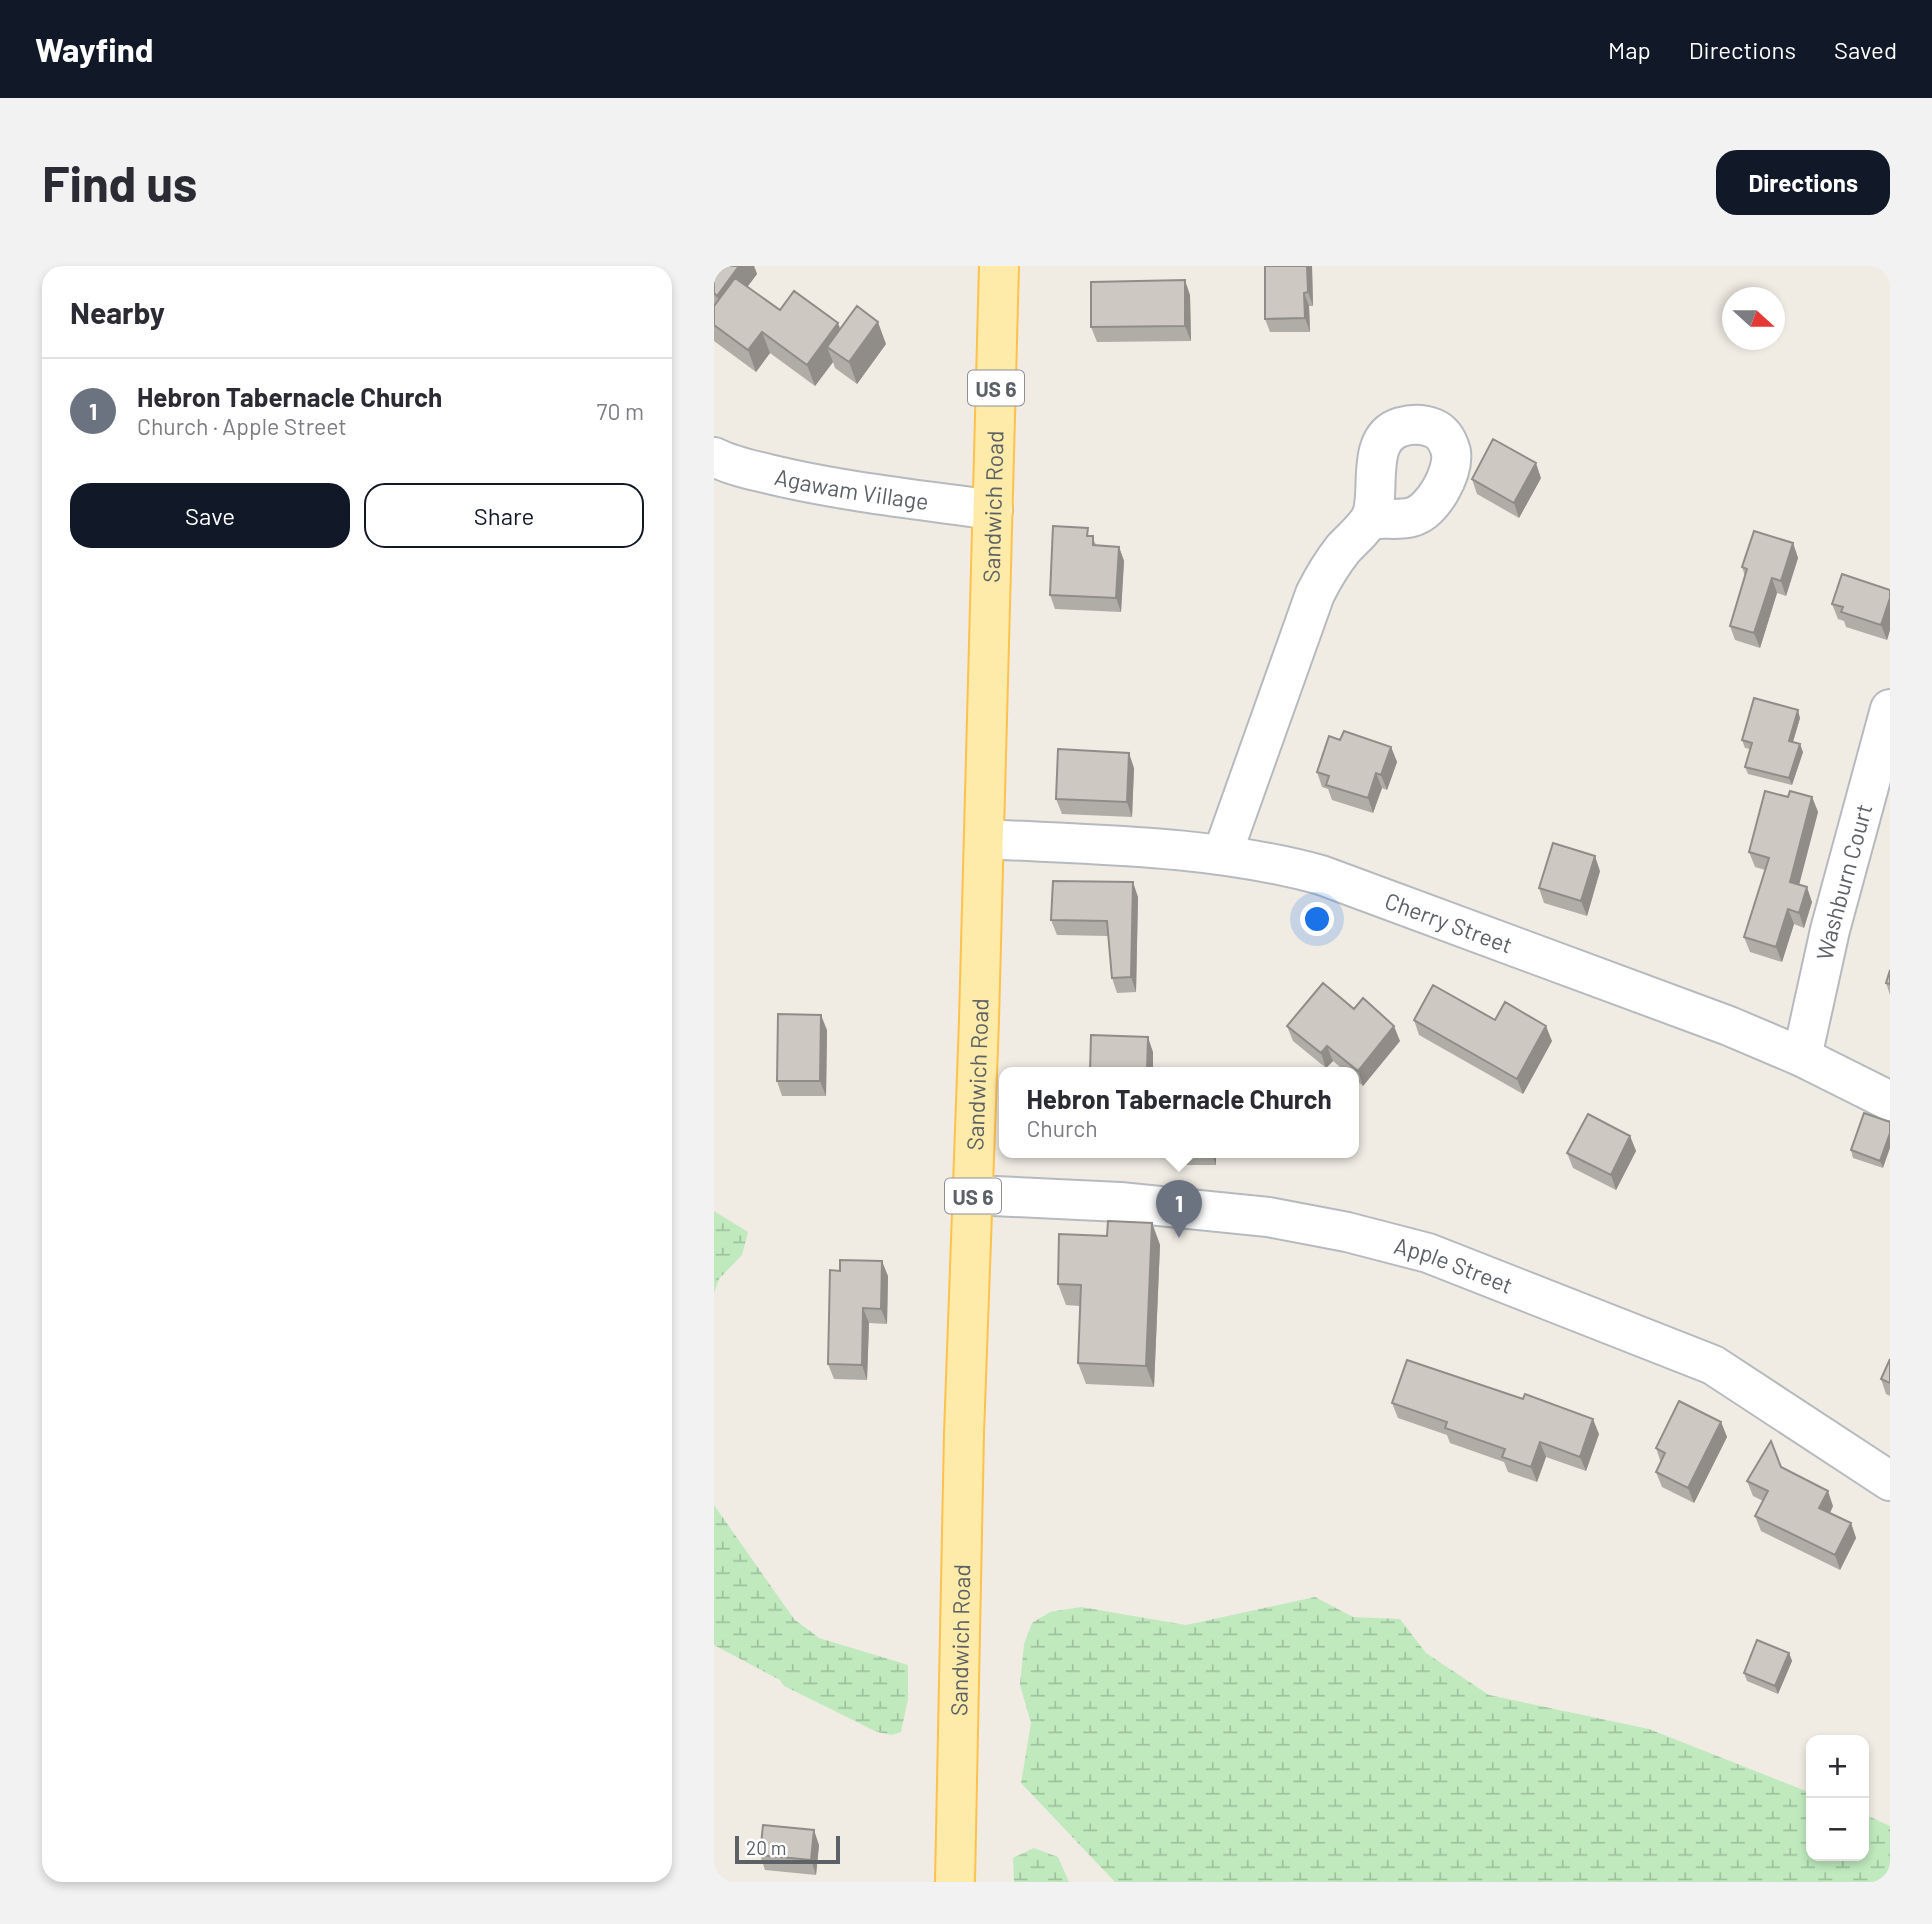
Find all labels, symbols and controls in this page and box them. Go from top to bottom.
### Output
text: Wayfind [35,29,153,69]
text: Map [1608,35,1651,64]
text: Directions [1689,35,1796,64]
text: Saved [1834,35,1897,64]
button: Directions [1716,150,1890,215]
text: Find us [42,153,197,212]
north arrow [1722,287,1785,350]
text: Nearby [70,294,165,330]
road number: US 6 [968,370,1024,406]
text: Hebron Tabernacle Church [137,381,442,412]
text: 1 [89,397,97,425]
text: 70 m [597,397,644,425]
text: Church · Apple Street [137,412,347,440]
street label: Sandwich Road [977,430,1009,583]
street label: Agawam Village [772,462,930,515]
button: Save [70,483,350,548]
button: Share [364,483,644,548]
street label: Washburn Court [1810,801,1878,963]
street label: Cherry Street [1381,886,1517,959]
your location [1300,902,1334,936]
street label: Sandwich Road [960,998,994,1151]
popup [999,1067,1359,1158]
text: Hebron Tabernacle Church [1026,1083,1332,1114]
text: Church [1026,1114,1098,1142]
road number: US 6 [945,1178,1001,1214]
pin: 1 [1156,1180,1202,1238]
street label: Apple Street [1391,1231,1517,1299]
street label: Sandwich Road [944,1564,975,1716]
map controls [1806,1735,1869,1861]
button: + [1806,1735,1869,1798]
button: − [1806,1798,1869,1861]
scale bar [735,1833,840,1865]
text: 20 m [746,1836,786,1859]

